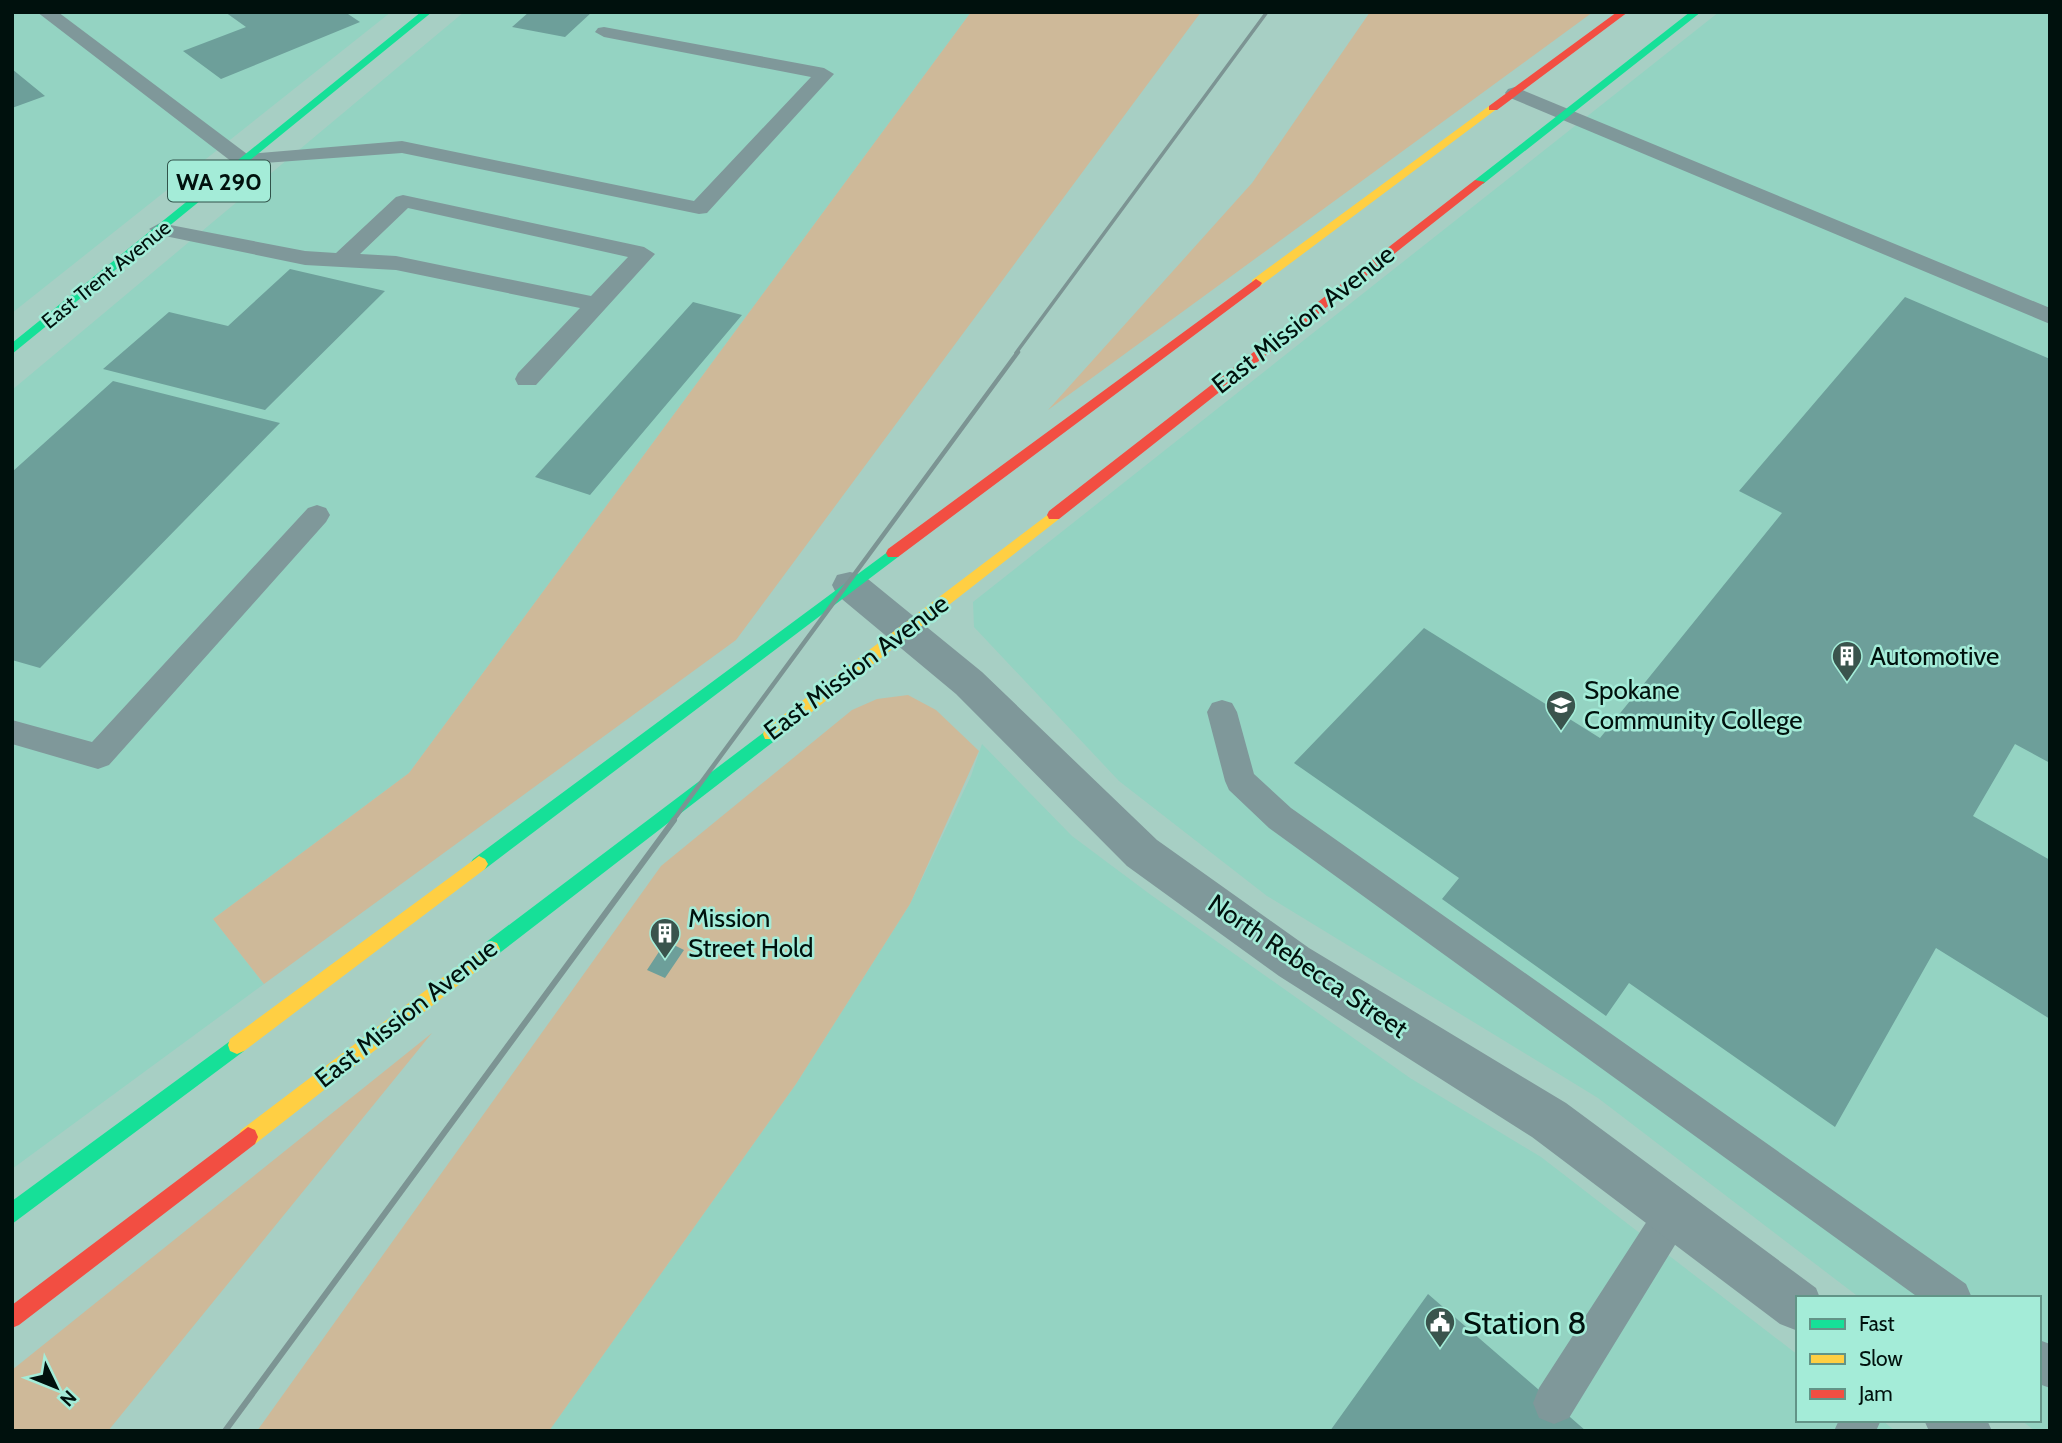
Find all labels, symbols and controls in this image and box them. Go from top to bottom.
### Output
road number: WA 290 [168,160,270,202]
street label: East Trent Avenue [36,214,176,334]
street label: East Mission Avenue [1205,238,1401,400]
street label: East Mission Avenue [757,587,955,747]
building icon: Automotive [1830,639,1864,683]
place label: Automotive [1870,640,1999,672]
place label: Spokane Community College [1584,674,1803,736]
school or university icon: Spokane Community College [1544,688,1578,732]
street label: North Rebecca Street [1202,887,1414,1045]
place label: Mission Street Hold [688,902,813,964]
building icon: Mission Street Hold [648,916,682,960]
street label: East Mission Avenue [308,932,504,1094]
legend [1796,1296,2041,1422]
place label: Station 8 [1463,1303,1587,1342]
public building icon: Station 8 [1423,1305,1457,1349]
text: Fast [1859,1311,1895,1336]
text: Slow [1859,1346,1903,1371]
north arrow [21,1352,91,1422]
text: Jam [1858,1381,1893,1406]
text: N [55,1385,81,1411]

